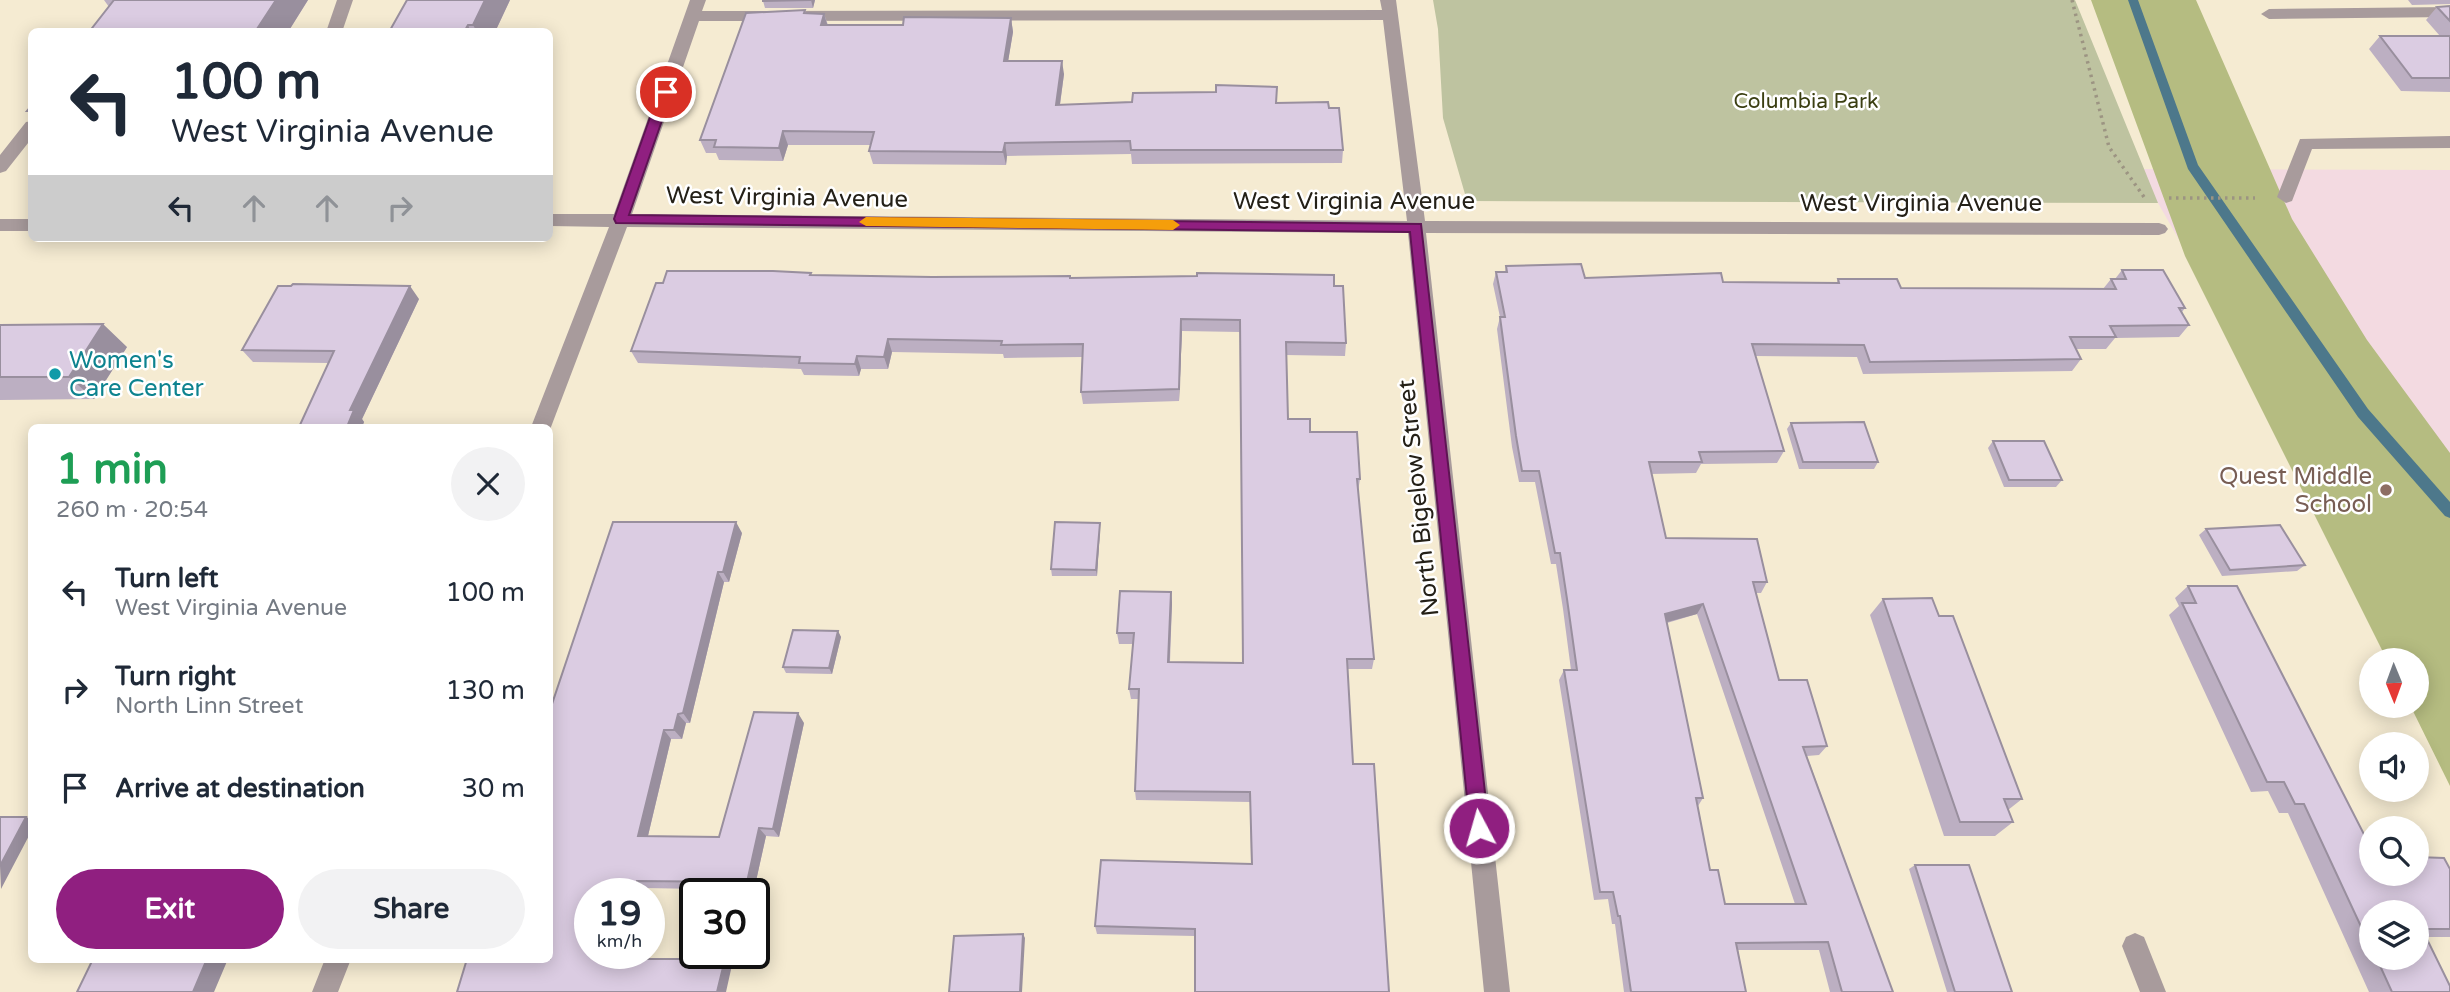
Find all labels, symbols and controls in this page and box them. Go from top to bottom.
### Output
text: 100 m [171,53,321,112]
icon: left [56,56,147,147]
pin [636,62,696,122]
icon: arrive [647,73,685,111]
park label: Columbia Park [1734,89,1878,114]
text: West Virginia Avenue [171,113,494,151]
street label: West Virginia Avenue [666,181,908,214]
street label: West Virginia Avenue [1233,187,1475,216]
icon: left [162,189,200,227]
icon: ahead [235,189,273,227]
icon: ahead [308,189,346,227]
icon: right [381,189,419,227]
street label: West Virginia Avenue [1800,189,2042,218]
place label: Women's Care Center [69,346,205,403]
marker: Women's Care Center [47,366,63,382]
street label: North Bigelow Street [1392,378,1445,618]
text: 1 min [56,444,168,495]
button: close [451,447,525,521]
place label: Quest Middle School [2219,462,2372,519]
marker: Quest Middle School [2378,482,2394,498]
text: 260 m · 20:54 [56,496,208,524]
text: Turn left [115,563,218,594]
icon: left [56,573,94,611]
text: 100 m [445,577,525,608]
text: West Virginia Avenue [115,594,347,622]
north arrow [2359,648,2429,718]
map controls [2359,648,2429,970]
text: Turn right [115,661,236,692]
icon: right [56,671,94,709]
text: 130 m [445,675,525,706]
text: North Linn Street [115,692,303,720]
button: sound [2359,732,2429,802]
icon: arrive [56,769,94,807]
text: Arrive at destination [115,773,365,804]
text: 30 m [462,773,525,804]
position arrow [1442,791,1516,865]
button: search [2359,816,2429,886]
button: Exit [56,869,284,949]
button: Share [298,869,525,949]
speed limit sign: 30 [679,878,770,969]
text: 19 [598,893,641,935]
button: layers [2359,900,2429,970]
text: km/h [597,930,642,952]

